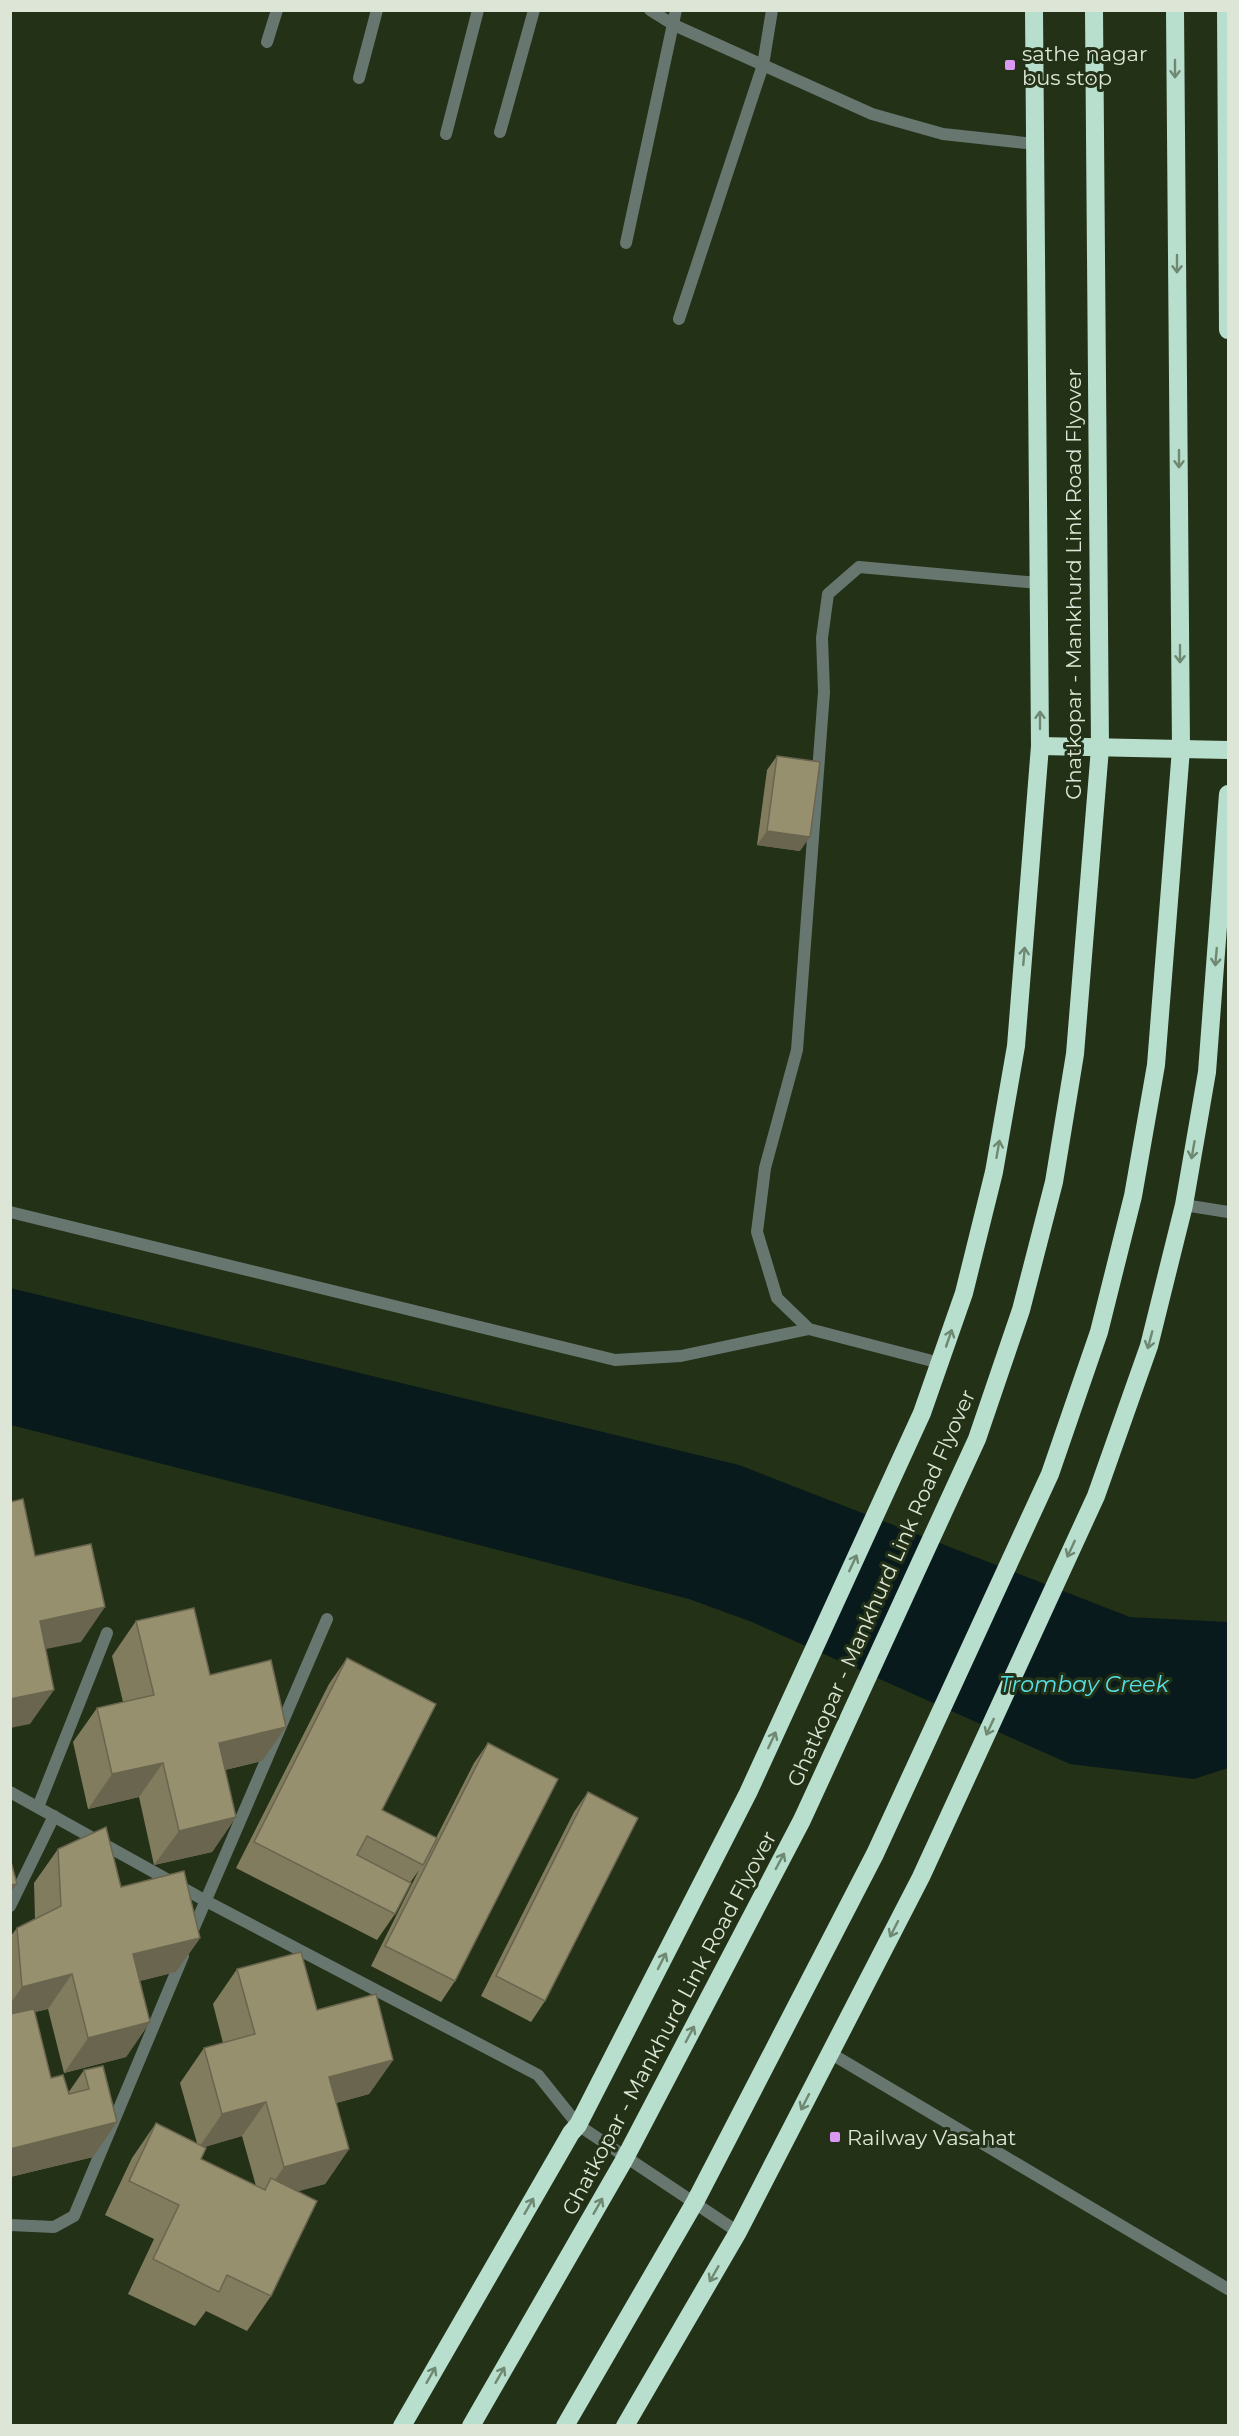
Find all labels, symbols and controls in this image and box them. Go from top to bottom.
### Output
place label: sathe nagar bus stop [1022,41,1147,90]
marker: sathe nagar bus stop [1003,58,1017,72]
one-way arrow [1169,58,1181,78]
one-way arrow [1171,253,1183,273]
street label: Ghatkopar - Mankhurd Link Road Flyover [1061,368,1086,800]
one-way arrow [1173,448,1184,468]
one-way arrow [1174,643,1186,663]
one-way arrow [1034,710,1046,730]
one-way arrow [1210,946,1221,966]
one-way arrow [1019,947,1030,967]
one-way arrow [993,1140,1004,1160]
one-way arrow [1187,1140,1198,1159]
one-way arrow [944,1329,955,1348]
one-way arrow [1144,1330,1156,1349]
street label: Ghatkopar - Mankhurd Link Road Flyover [782,1386,980,1790]
one-way arrow [1065,1540,1077,1558]
one-way arrow [849,1554,860,1572]
water label: Trombay Creek [999,1671,1170,1698]
one-way arrow [984,1717,995,1735]
one-way arrow [767,1732,779,1750]
street label: Ghatkopar - Mankhurd Link Road Flyover [557,1827,781,2219]
one-way arrow [775,1853,786,1871]
one-way arrow [888,1920,900,1937]
one-way arrow [657,1953,668,1971]
one-way arrow [685,2026,696,2044]
one-way arrow [799,2093,810,2111]
place label: Railway Vasahat [847,2125,1016,2150]
marker: Railway Vasahat [828,2130,842,2144]
one-way arrow [523,2198,535,2215]
one-way arrow [592,2198,604,2215]
one-way arrow [707,2266,719,2283]
one-way arrow [425,2367,437,2384]
one-way arrow [495,2367,507,2384]

